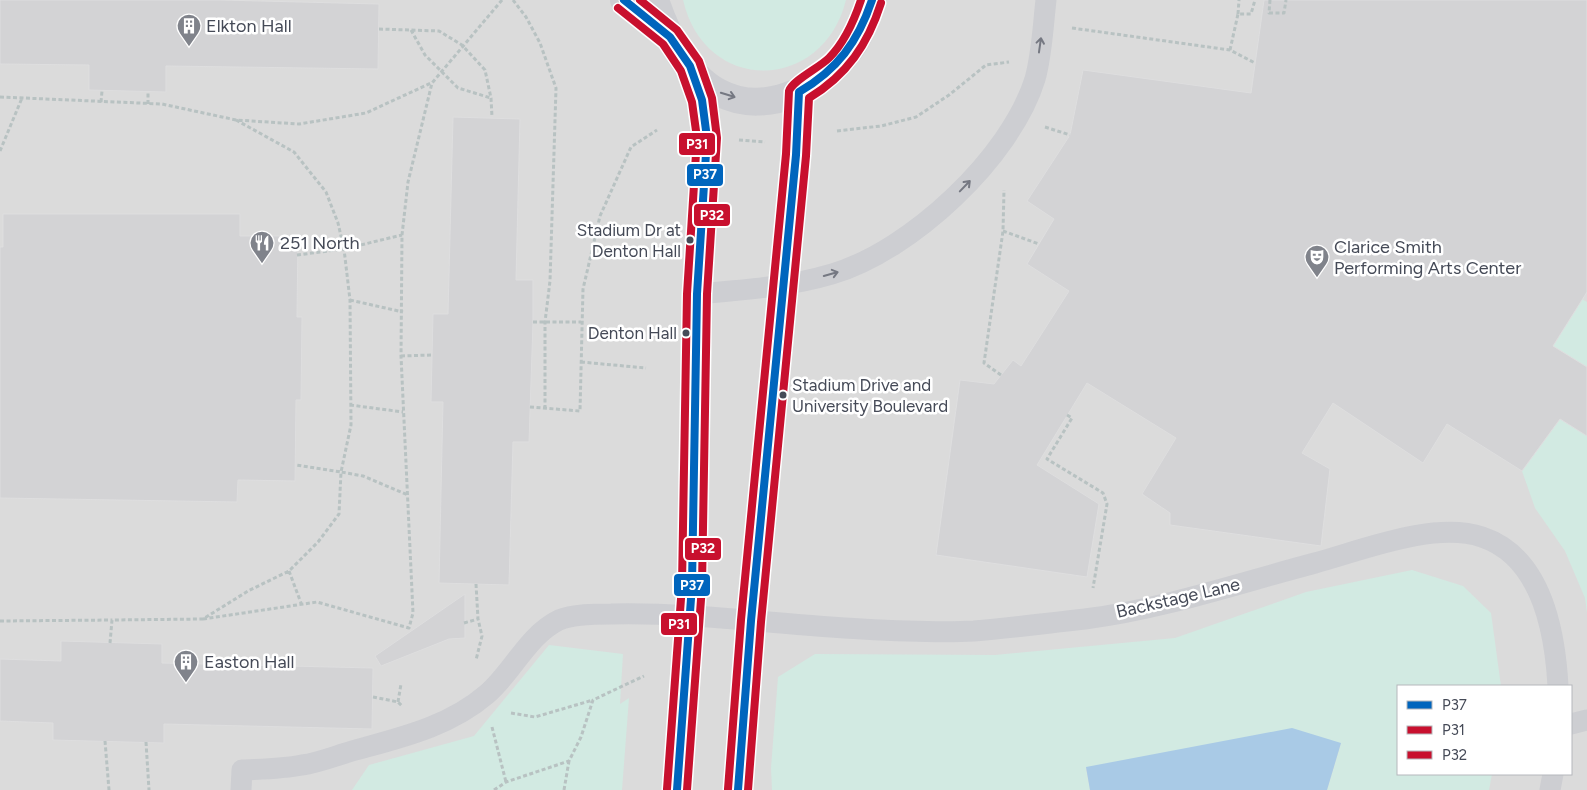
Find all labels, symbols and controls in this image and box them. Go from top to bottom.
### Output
building icon: Elkton Hall [176,13,202,47]
place label: Elkton Hall [206,15,292,37]
one-way arrow [1035,38,1045,54]
one-way arrow [720,91,736,101]
line badge: P31 [678,132,716,156]
text: P31 [686,136,708,153]
line badge: P37 [686,163,724,187]
text: P37 [693,166,717,183]
one-way arrow [959,180,971,192]
line badge: P32 [693,203,731,227]
text: P32 [700,207,724,224]
place label: Stadium Dr at Denton Hall [577,220,681,261]
restaurant icon: 251 North [249,230,275,264]
place label: 251 North [280,232,360,254]
marker: Stadium Dr at Denton Hall [685,235,695,245]
place label: Clarice Smith Performing Arts Center [1334,236,1521,279]
theatre icon: Clarice Smith Performing Arts Center [1304,244,1330,278]
one-way arrow [822,269,838,279]
place label: Denton Hall [588,323,677,343]
marker: Denton Hall [681,328,691,338]
place label: Stadium Drive and University Boulevard [792,375,948,416]
marker: Stadium Drive and University Boulevard [778,390,788,400]
line badge: P32 [684,537,722,561]
text: P32 [691,540,715,557]
line badge: P37 [673,573,711,597]
street label: Backstage Lane [1114,573,1242,623]
text: P37 [680,577,704,594]
line badge: P31 [660,612,698,636]
text: P31 [668,616,690,633]
building icon: Easton Hall [173,649,199,683]
place label: Easton Hall [204,651,295,673]
legend [1397,685,1572,775]
text: P37 [1442,696,1467,714]
text: P31 [1442,721,1465,739]
text: P32 [1442,746,1467,764]

